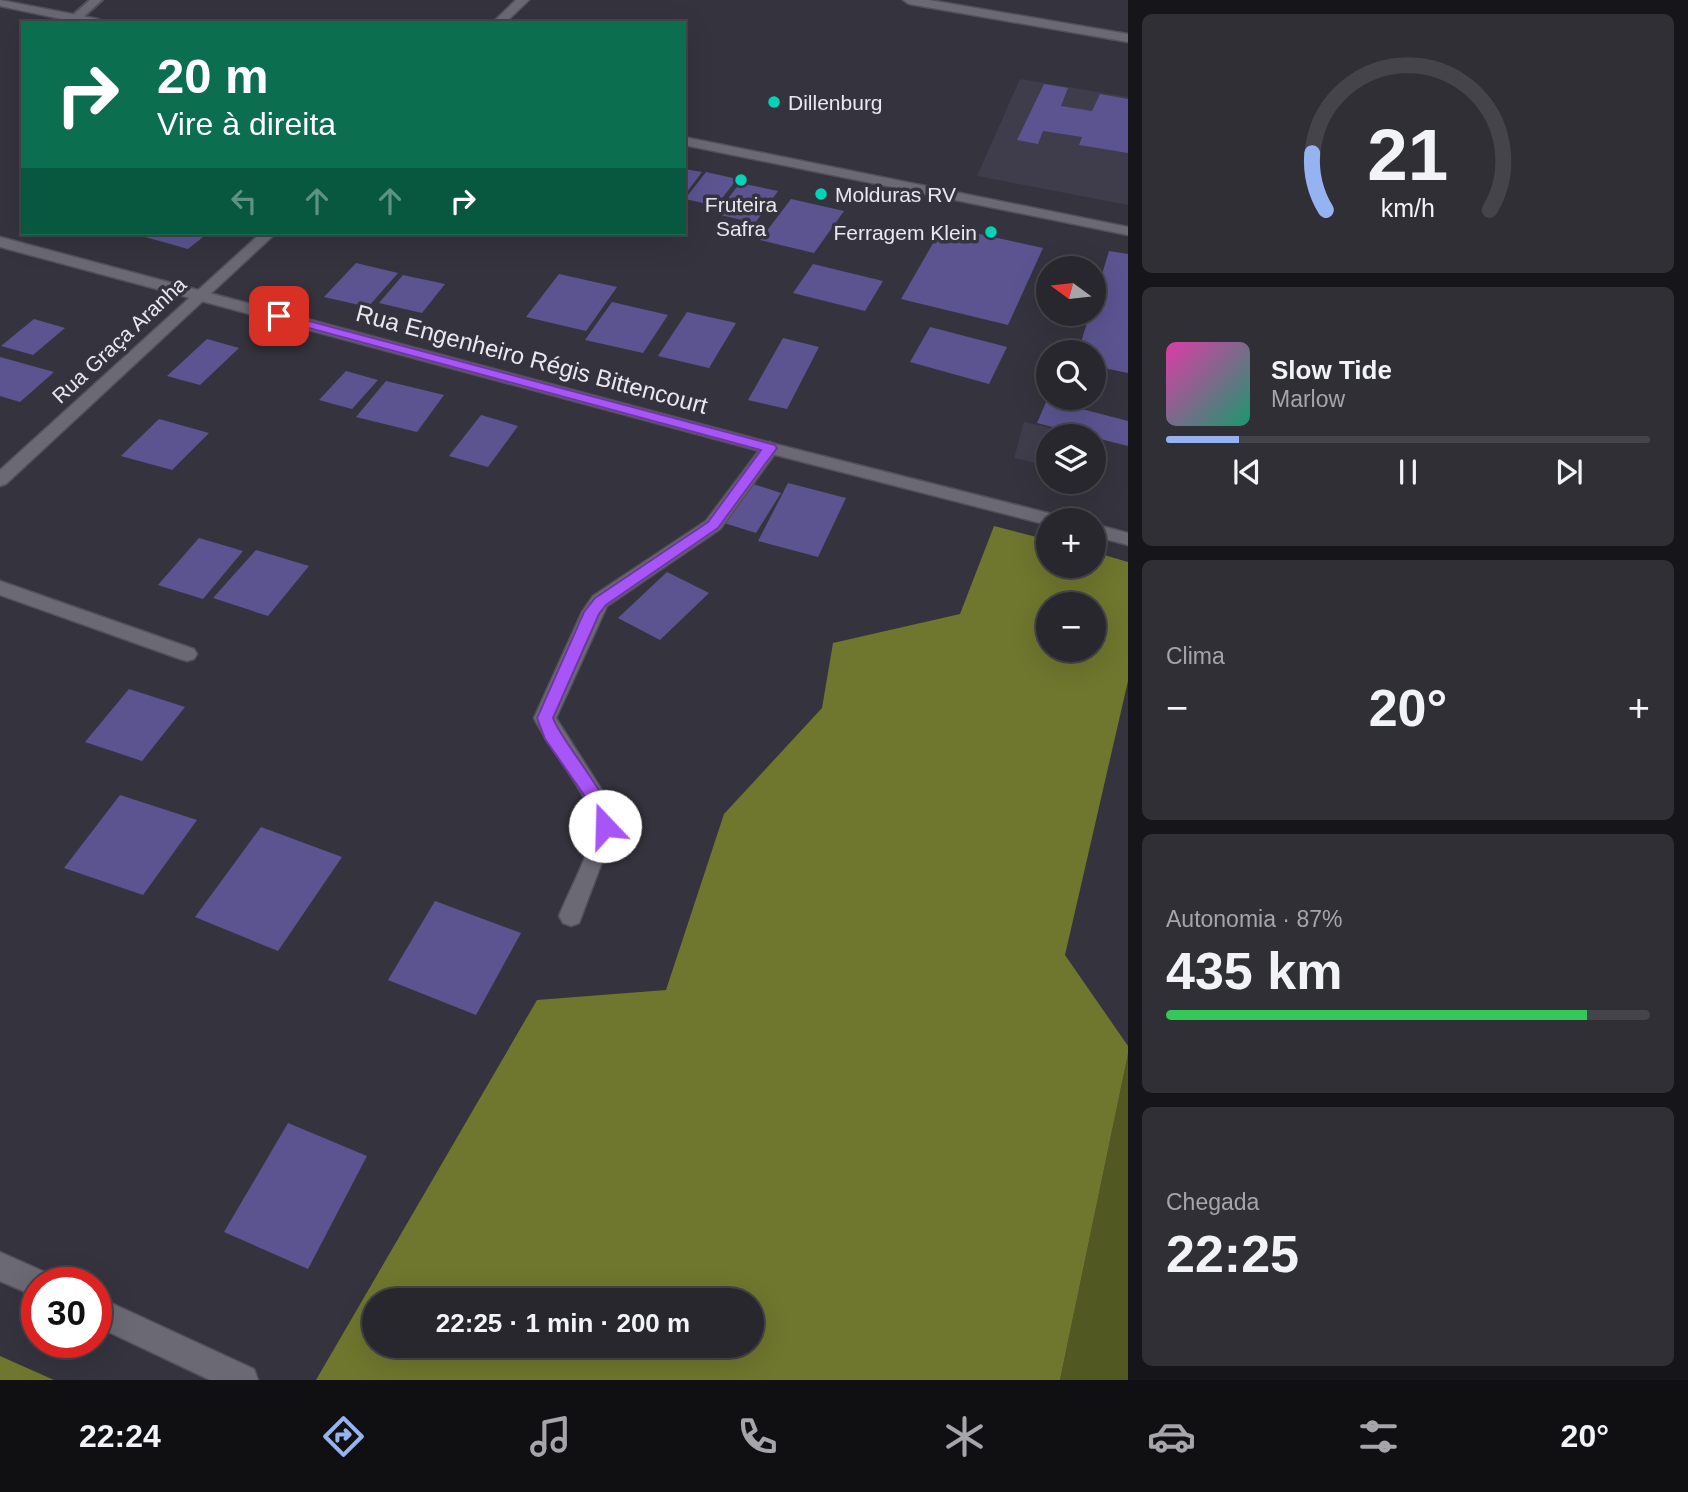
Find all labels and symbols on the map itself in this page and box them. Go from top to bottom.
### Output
place label: Dillenburg [788,91,883,114]
marker: Dillenburg [766,94,782,110]
marker: Fruteira Safra [733,172,749,188]
place label: Molduras RV [835,183,956,206]
marker: Molduras RV [813,186,829,202]
place label: Fruteira Safra [705,193,777,240]
place label: Ferragem Klein [833,221,977,244]
marker: Ferragem Klein [983,224,999,240]
north arrow [1036,256,1106,326]
street label: Rua Graça Aranha [48,272,191,408]
pin [249,286,309,346]
street label: Rua Engenheiro Régis Bittencourt [353,299,711,419]
position arrow [568,789,642,863]
speed limit sign: 30 [21,1267,112,1358]

